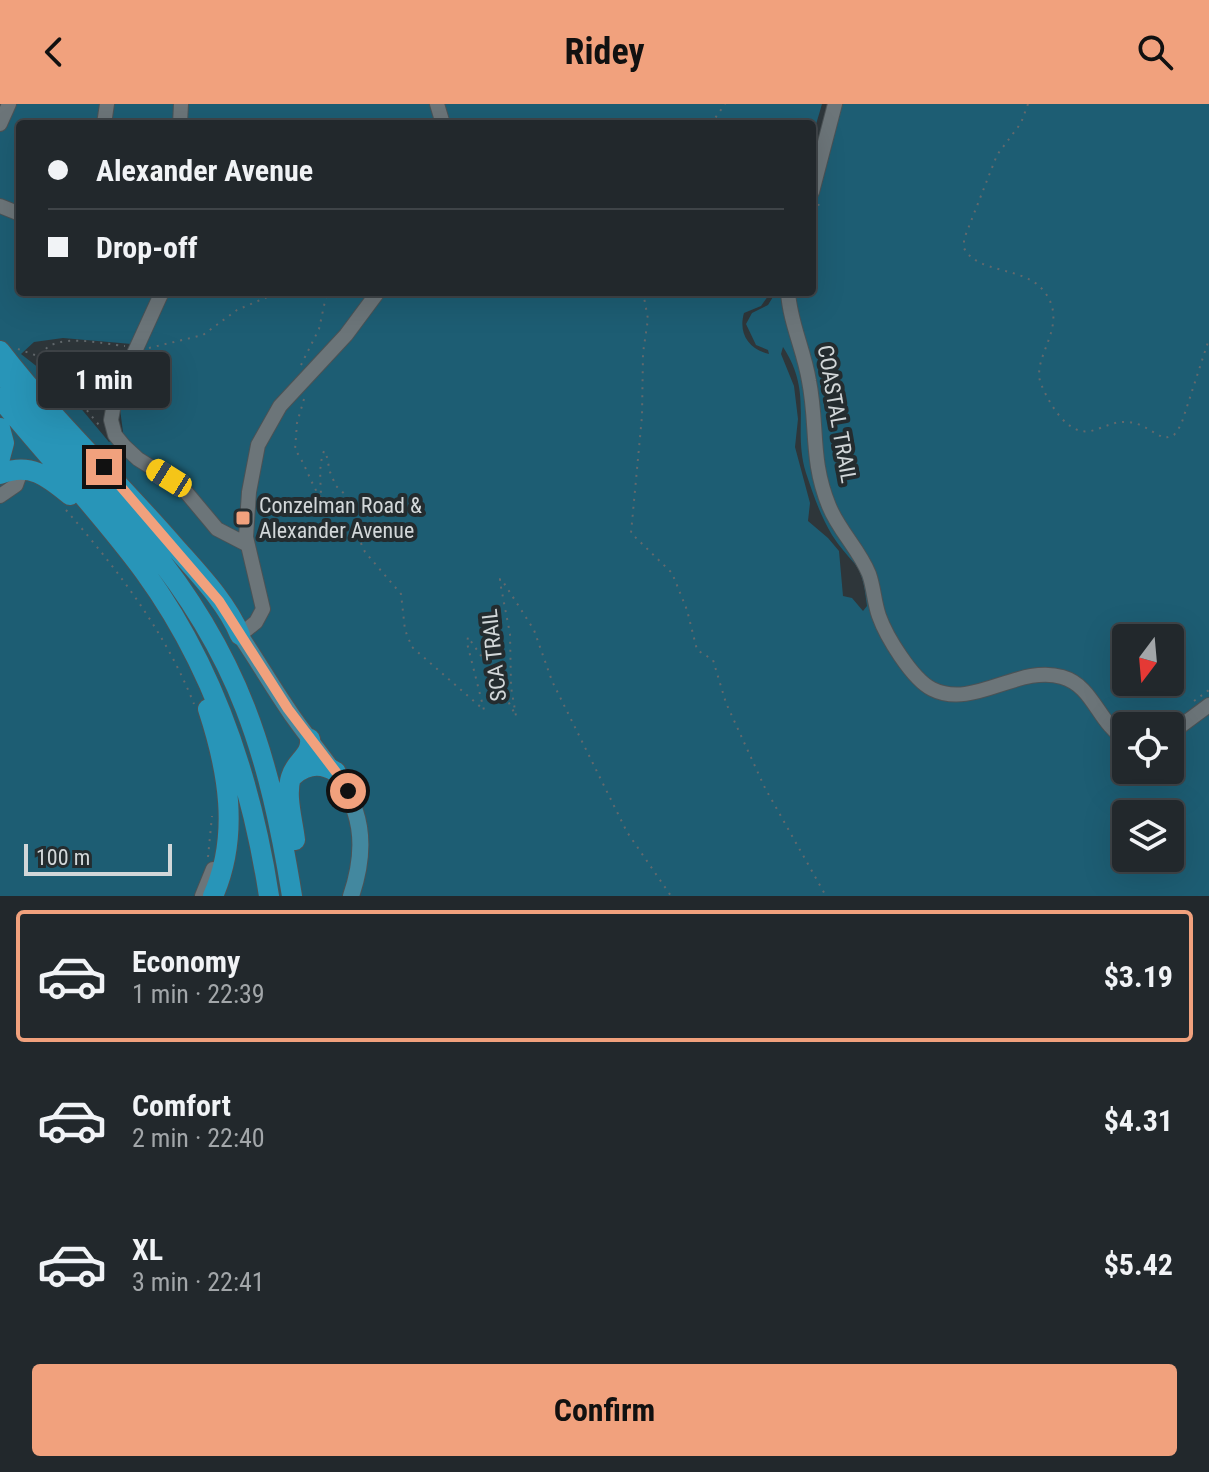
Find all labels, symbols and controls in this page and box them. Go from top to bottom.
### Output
icon: back [32,30,76,74]
icon: search [1133,30,1177,74]
text: Ridey [565,31,644,73]
text: Alexander Avenue [96,153,313,188]
text: Drop-off [96,230,198,265]
street label: COASTAL TRAIL [813,343,861,485]
callout: 1 min [38,351,170,407]
text: 1 min [75,365,133,395]
route end [86,449,122,485]
car [142,455,196,501]
place label: Conzelman Road & Alexander Avenue [259,493,422,543]
marker: Conzelman Road & Alexander Avenue [234,509,252,527]
street label: SCA TRAIL [477,607,511,703]
north arrow [1112,624,1184,696]
map controls [1112,624,1184,872]
button: locate [1112,712,1184,784]
route start [330,773,366,809]
button: layers [1112,800,1184,872]
scale bar [24,840,172,876]
text: 100 m [36,845,90,870]
icon: car [36,940,108,1012]
text: Economy [132,944,240,979]
text: $3.19 [1104,959,1173,994]
text: 1 min · 22:39 [132,979,265,1009]
icon: car [36,1084,108,1156]
text: Comfort [132,1088,231,1123]
text: $4.31 [1104,1103,1173,1138]
text: 2 min · 22:40 [132,1123,265,1153]
icon: car [36,1228,108,1300]
text: XL [132,1232,163,1267]
text: $5.42 [1104,1247,1173,1282]
text: 3 min · 22:41 [132,1267,265,1297]
button: Confirm [32,1364,1177,1456]

